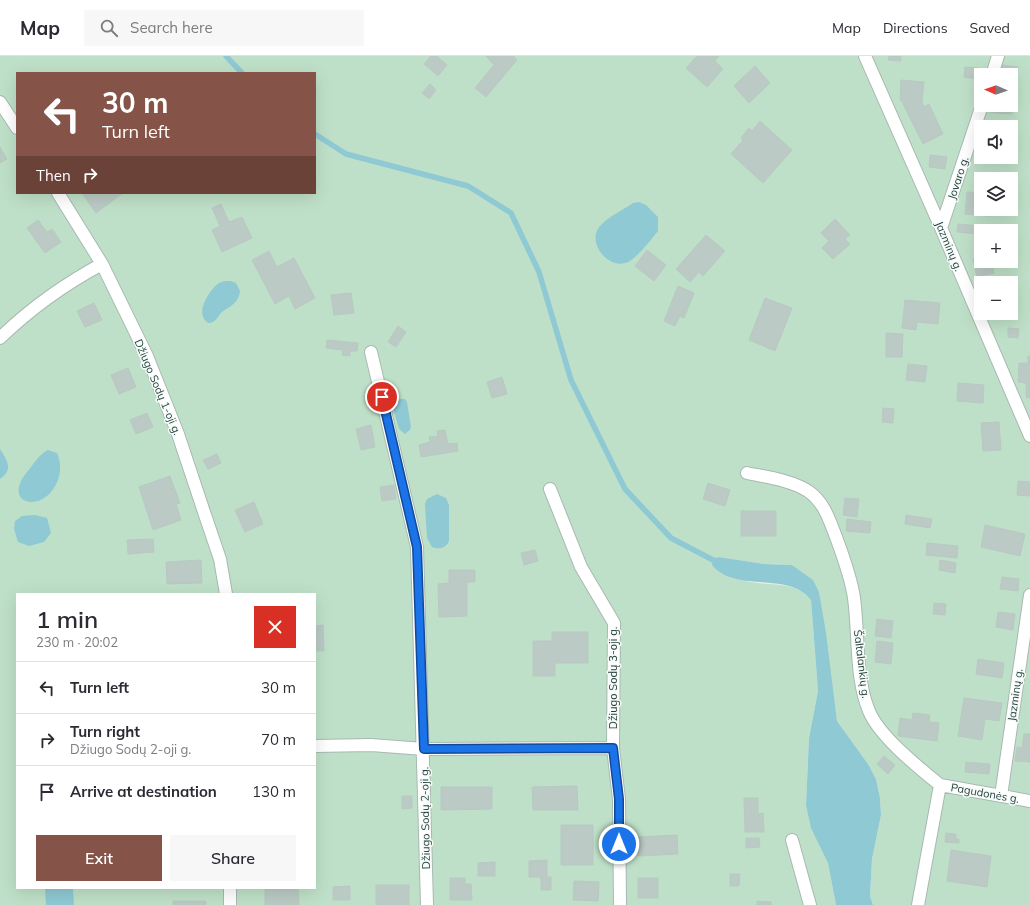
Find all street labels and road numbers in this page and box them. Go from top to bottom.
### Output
street label: Jovaro g. [944,155,972,201]
street label: Jazminų g. [932,219,966,273]
street label: Džiugo Sodų 1-oji g. [132,337,184,437]
street label: Džiugo Sodų 3-oji g. [606,627,620,729]
street label: Šaltalankių g. [851,629,873,699]
street label: Jazminų g. [1004,668,1026,722]
street label: Džiugo Sodų 2-oji g. [417,767,433,869]
street label: Pagudonės g. [950,780,1020,806]

